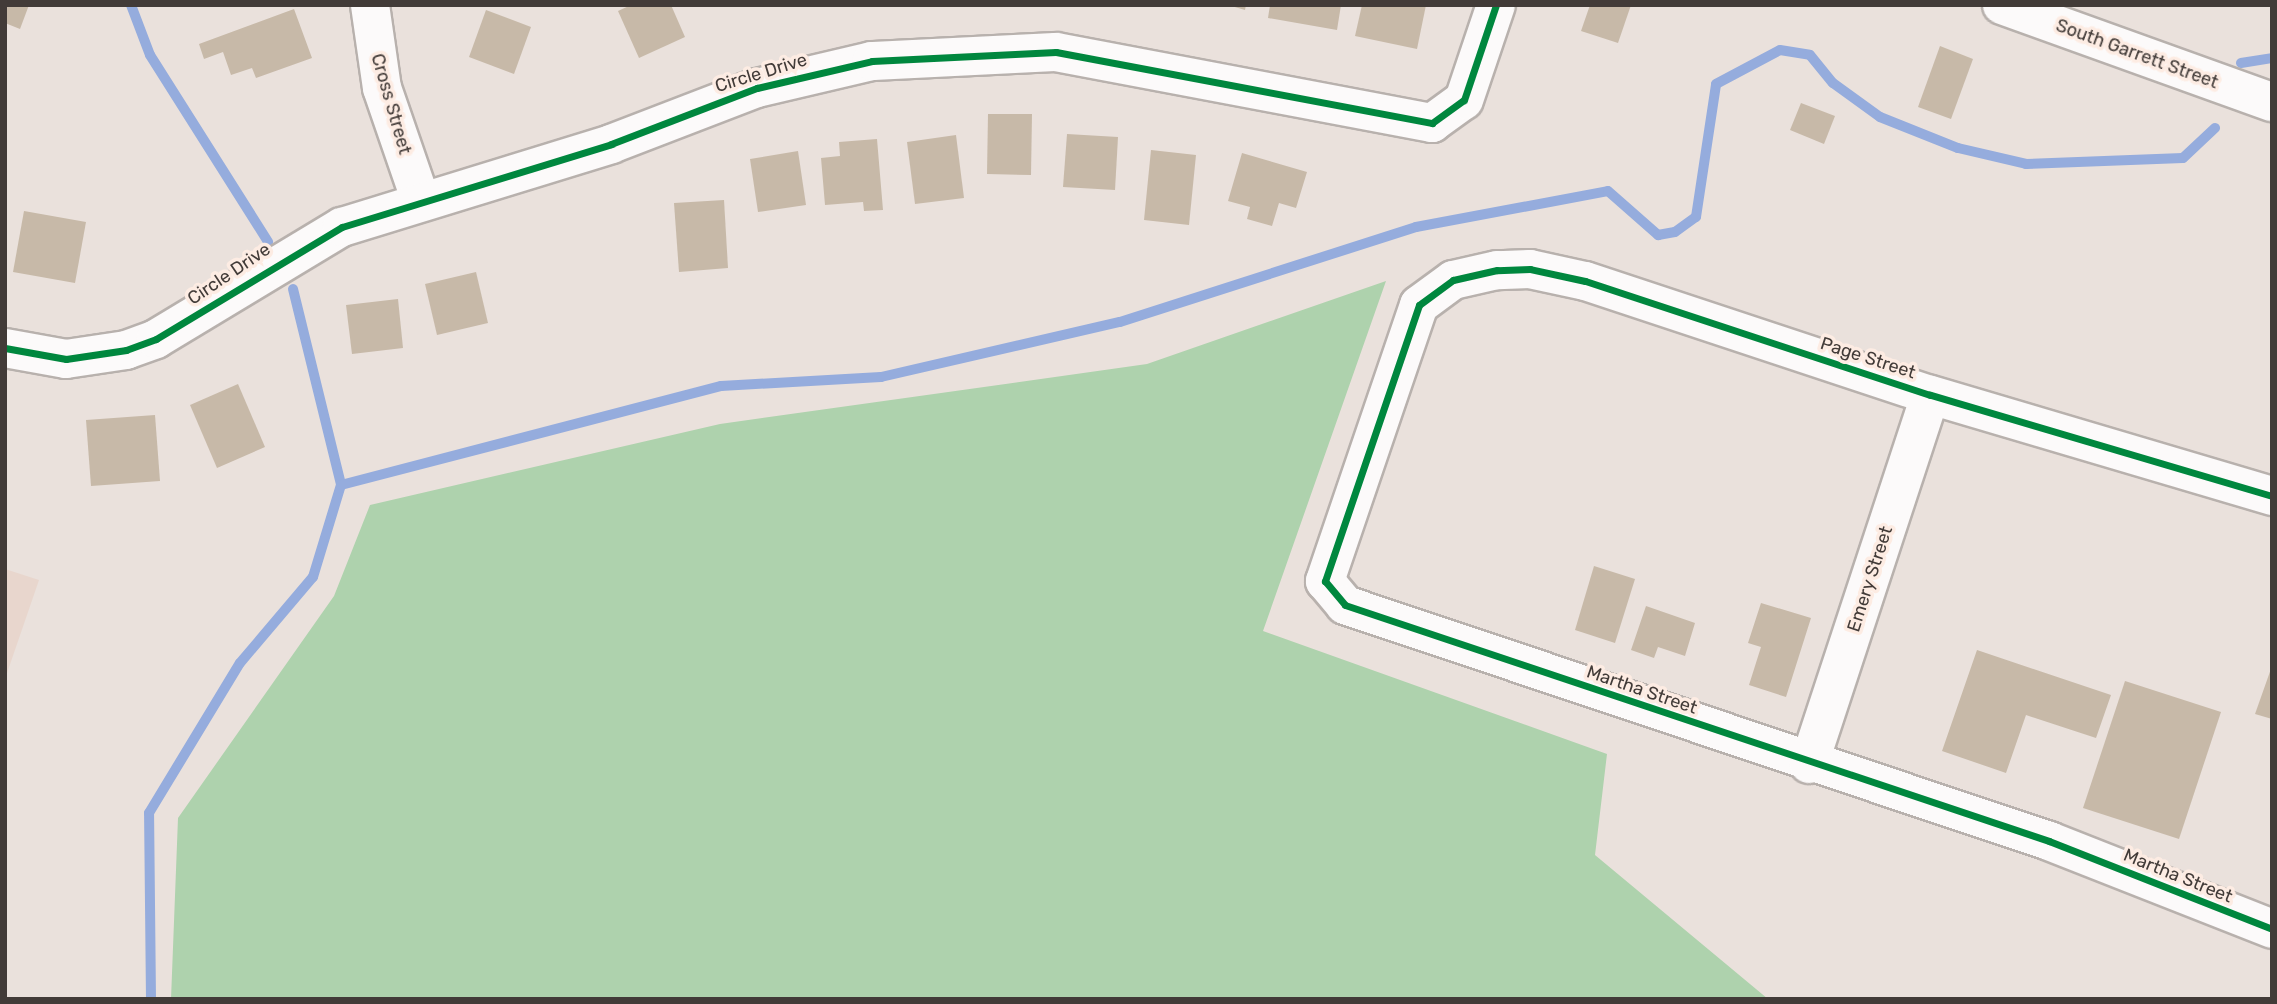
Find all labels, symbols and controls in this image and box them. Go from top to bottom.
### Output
street label: South Garrett Street [2053,15,2221,93]
street label: Circle Drive [712,49,810,97]
street label: Cross Street [366,51,416,157]
street label: Circle Drive [184,238,274,310]
street label: Page Street [1818,332,1918,384]
street label: Emery Street [1843,523,1897,635]
street label: Martha Street [1584,661,1700,719]
street label: Martha Street [2120,844,2236,908]

